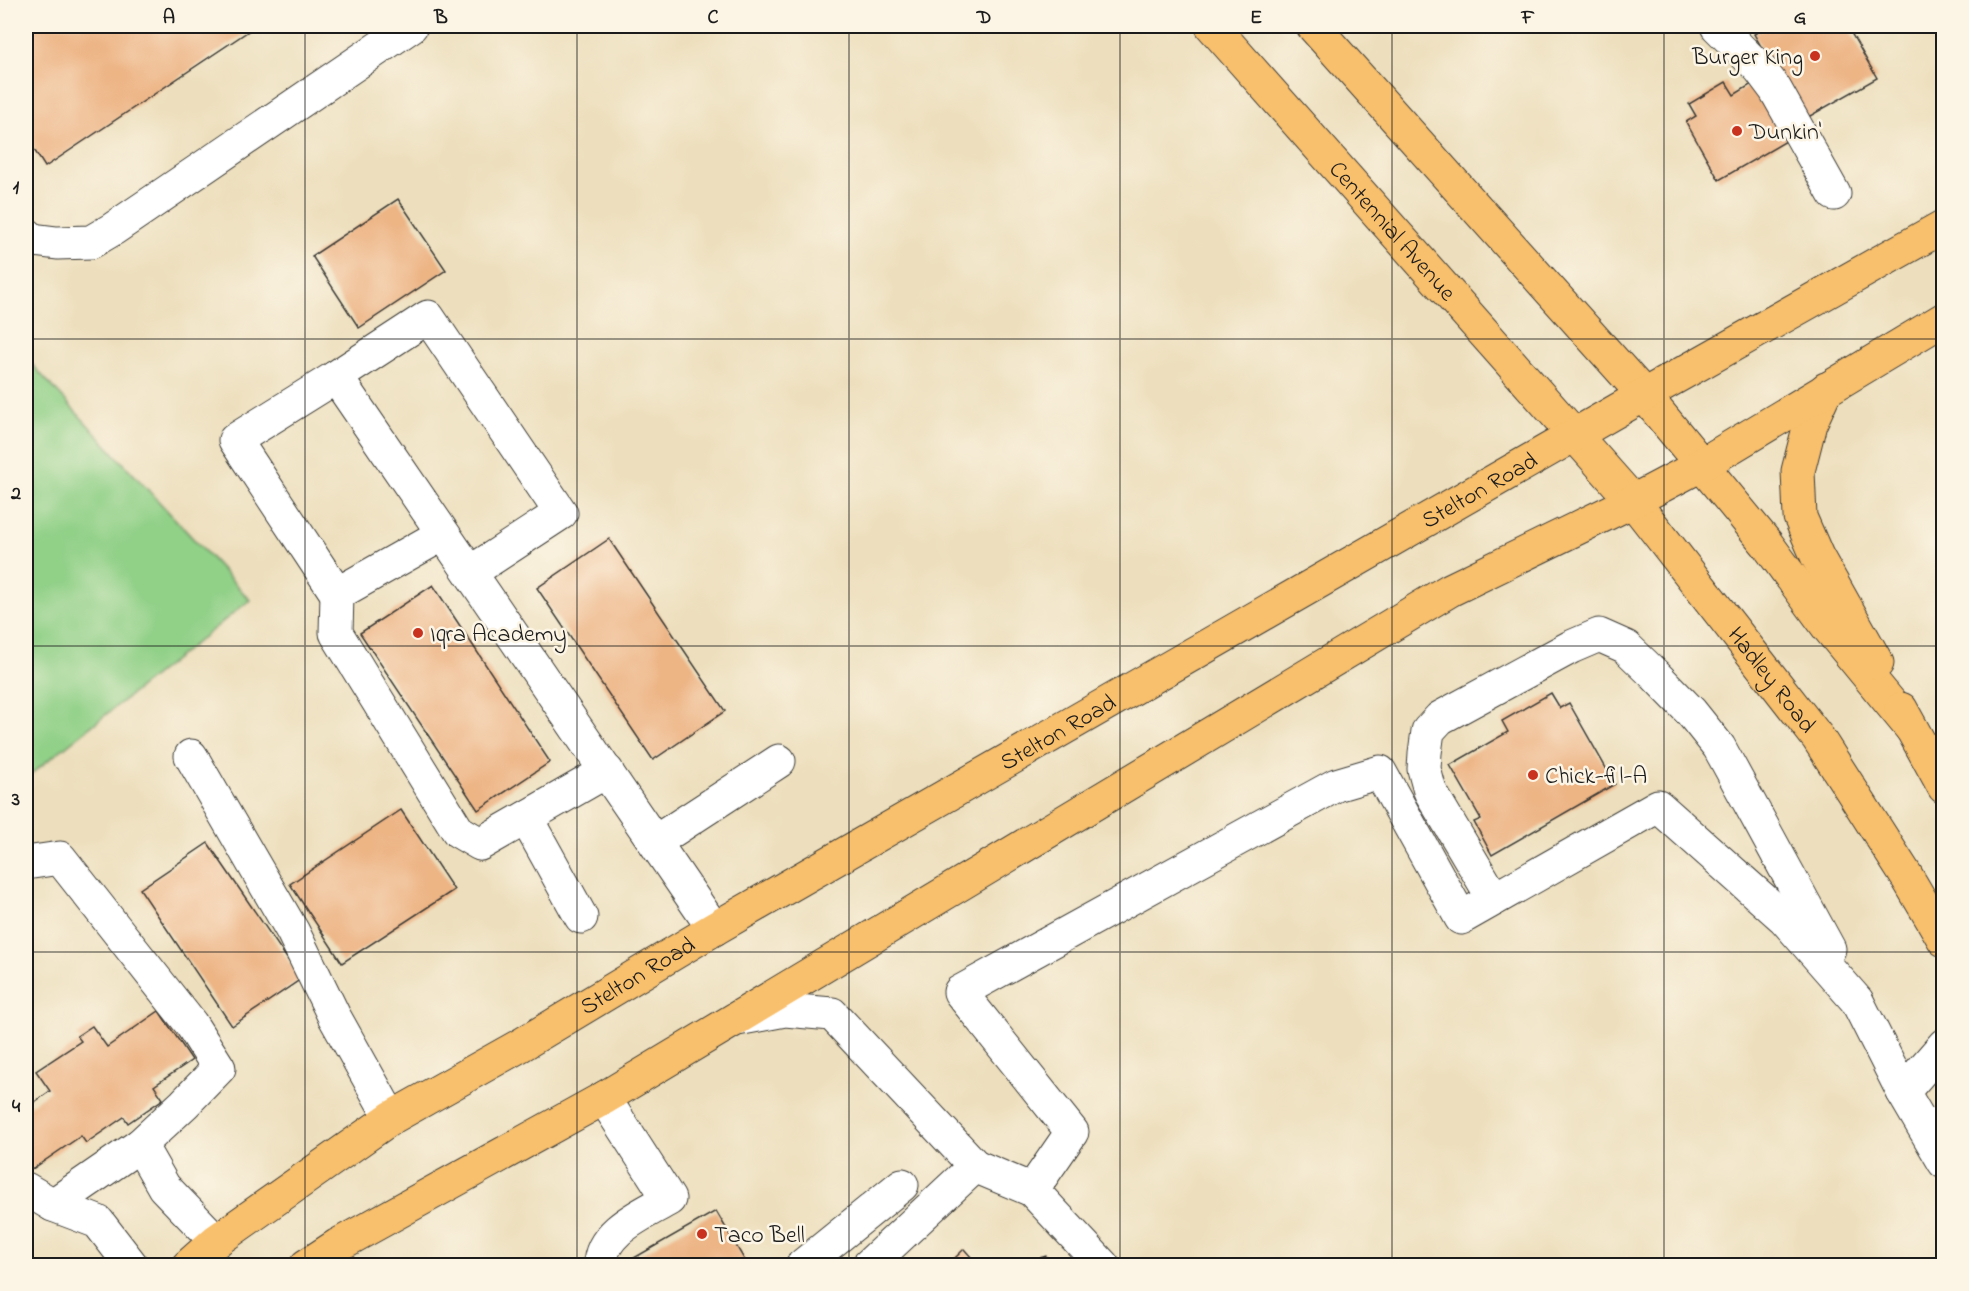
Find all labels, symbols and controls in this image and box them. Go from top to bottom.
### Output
text: A [163,4,175,33]
text: B [433,4,448,33]
text: C [708,4,719,33]
text: D [976,4,991,33]
text: E [1250,4,1262,33]
text: F [1521,4,1535,33]
text: G [1794,4,1807,33]
place label: Burger King [1691,41,1803,76]
marker: Burger King [1808,49,1822,63]
place label: Dunkin' [1748,116,1822,151]
marker: Dunkin' [1730,124,1744,138]
street label: Centennial Avenue [1319,154,1463,310]
text: 1 [13,174,20,203]
street label: Stelton Road [1416,444,1545,539]
text: 2 [10,480,21,509]
place label: Iqra Academy [430,618,567,654]
street label: Hadley Road [1717,620,1823,742]
marker: Iqra Academy [411,626,425,640]
street label: Stelton Road [994,686,1124,781]
place label: Chick-fil-A [1545,760,1647,795]
marker: Chick-fil-A [1526,768,1540,782]
text: 3 [11,786,20,815]
street label: Stelton Road [574,929,703,1026]
text: 4 [12,1093,21,1122]
place label: Taco Bell [714,1219,805,1254]
marker: Taco Bell [695,1227,709,1241]

